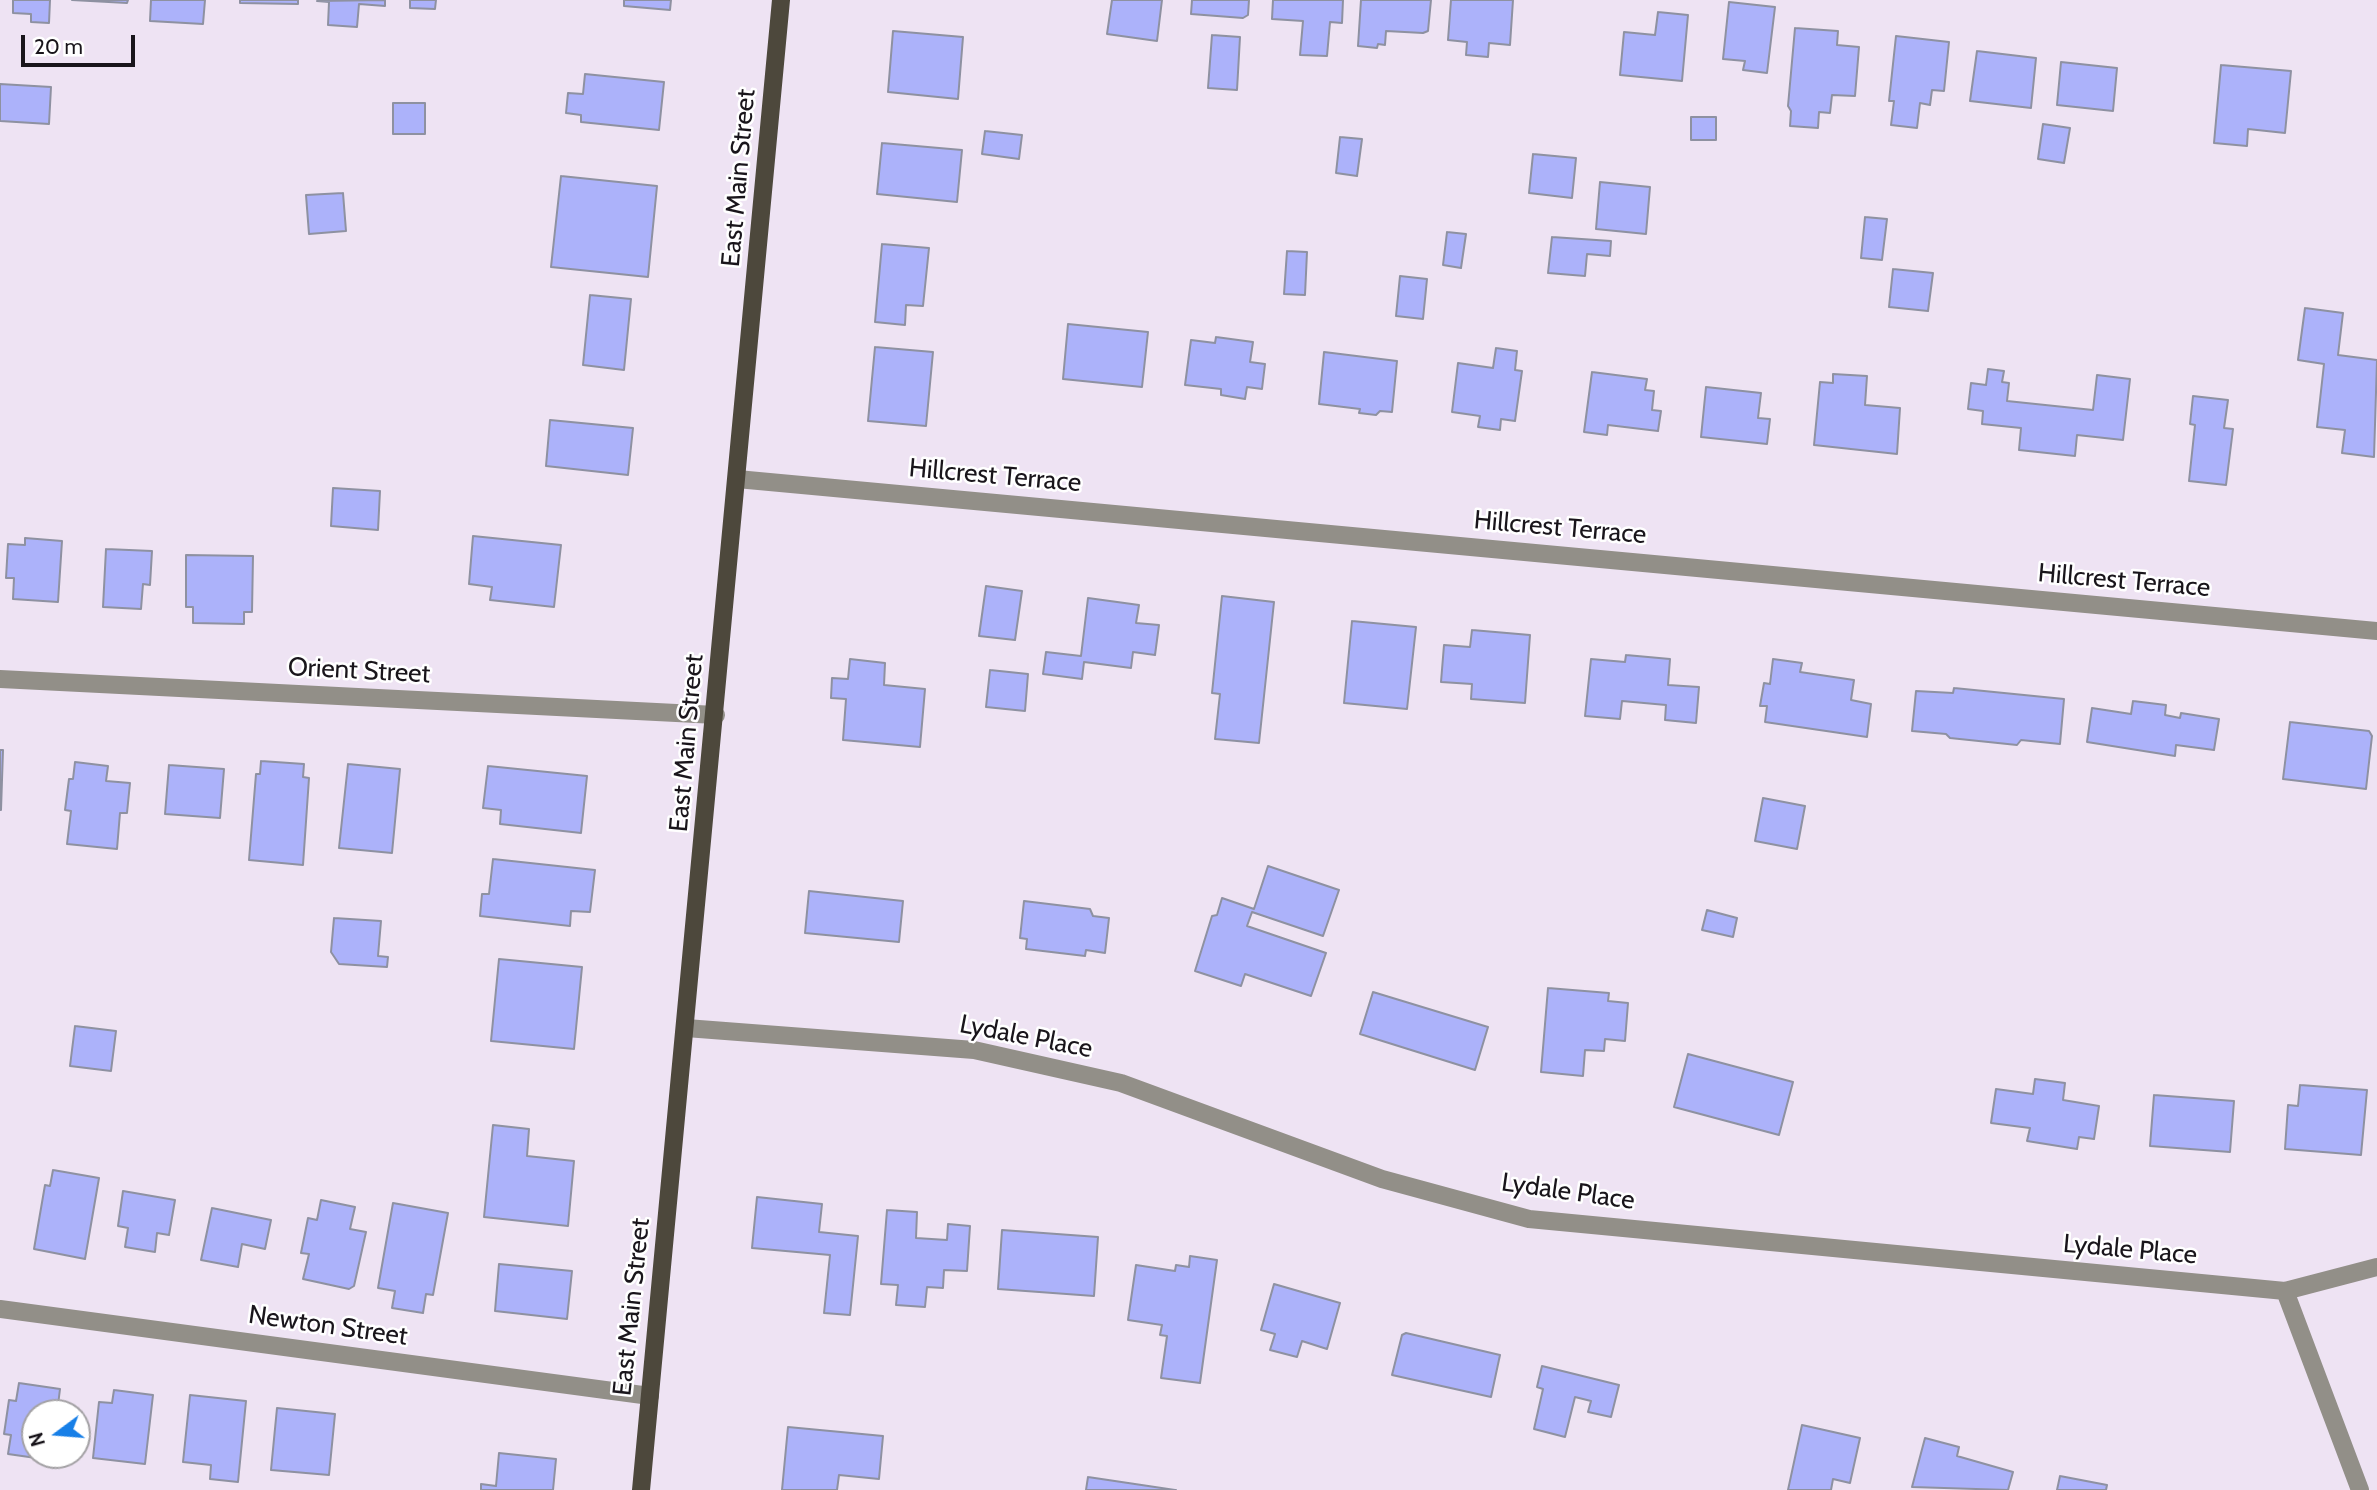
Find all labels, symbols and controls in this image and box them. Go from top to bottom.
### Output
scale bar [24,21,138,65]
text: 20 m [34,34,83,59]
street label: East Main Street [716,88,762,268]
street label: Hillcrest Terrace [908,453,1082,499]
street label: Hillcrest Terrace [1473,505,1647,551]
street label: Hillcrest Terrace [2037,558,2211,604]
street label: Orient Street [287,652,431,690]
street label: East Main Street [664,653,710,833]
street label: Lydale Place [957,1009,1095,1065]
street label: Lydale Place [1499,1167,1637,1217]
street label: East Main Street [607,1217,657,1397]
street label: Lydale Place [2062,1229,2198,1271]
street label: Newton Street [246,1299,410,1353]
north arrow [21,1399,91,1469]
text: N [24,1430,50,1449]

